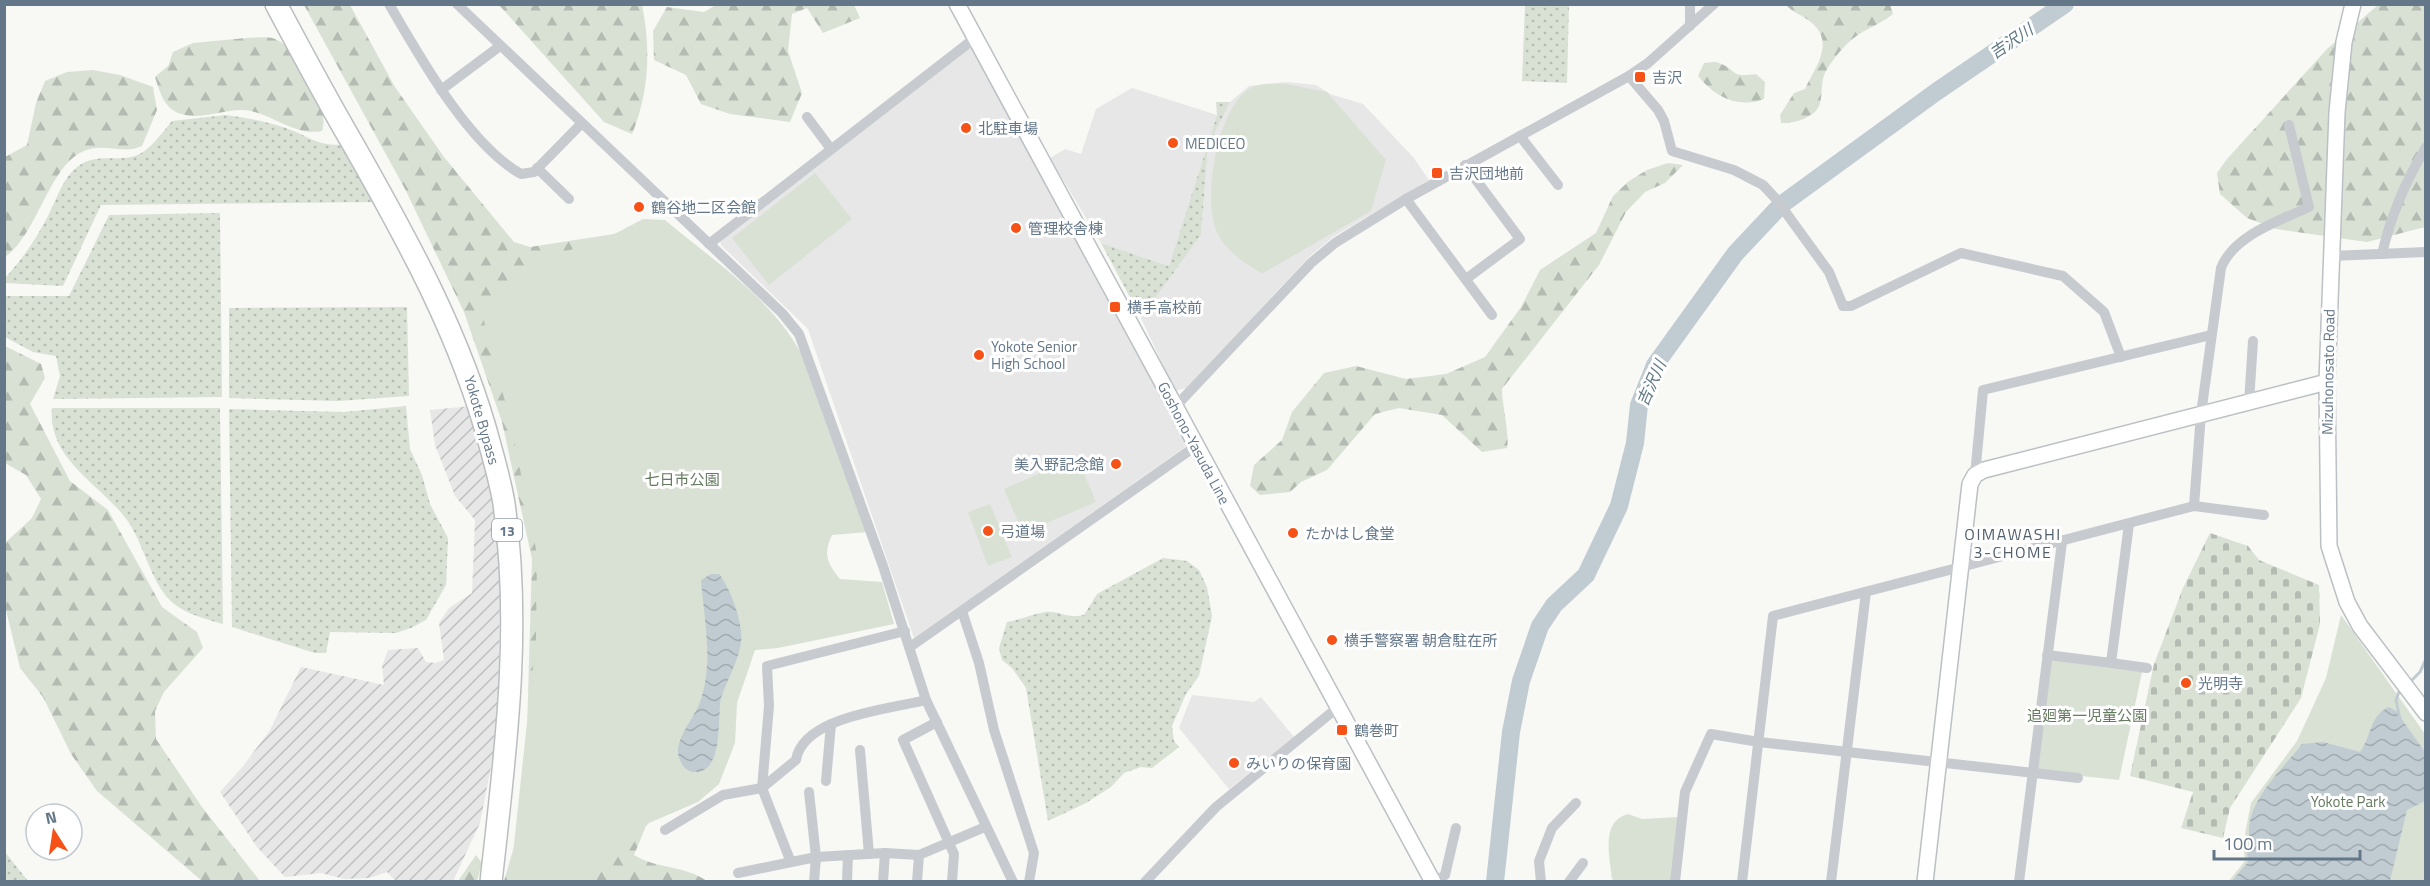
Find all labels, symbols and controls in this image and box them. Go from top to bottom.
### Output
water label: 吉沢川 [1984,17,2039,64]
place label: 吉沢 [1652,66,1682,89]
marker: 吉沢 [1633,70,1647,84]
place label: 北駐車場 [978,117,1038,140]
marker: 北駐車場 [959,121,973,135]
place label: MEDICEO [1185,132,1246,155]
marker: MEDICEO [1166,136,1180,150]
place label: 吉沢団地前 [1449,162,1524,185]
marker: 吉沢団地前 [1430,166,1444,180]
place label: 鶴谷地二区会館 [651,196,756,219]
marker: 鶴谷地二区会館 [632,200,646,214]
place label: 管理校舎棟 [1028,217,1103,240]
marker: 管理校舎棟 [1009,221,1023,235]
place label: 横手高校前 [1127,296,1202,319]
marker: 横手高校前 [1108,300,1122,314]
street label: Mizuhonosato Road [2315,309,2341,435]
place label: Yokote Senior High School [991,335,1077,375]
marker: Yokote Senior High School [972,348,986,362]
water label: 吉沢川 [1630,354,1673,410]
street label: Yokote Bypass [458,373,506,467]
street label: Goshono-Yasuda Line [1152,378,1236,508]
place label: 美入野記念館 [1014,453,1104,476]
marker: 美入野記念館 [1109,457,1123,471]
park label: 七日市公園 [644,468,720,491]
road number: 13 [492,519,522,541]
place label: 弓道場 [1000,520,1045,543]
place label: たかはし食堂 [1305,522,1394,545]
district label: OIMAWASHI 3-CHOME [1964,522,2062,564]
marker: 弓道場 [981,524,995,538]
marker: たかはし食堂 [1286,526,1300,540]
place label: 横手警察署 朝倉駐在所 [1344,629,1497,652]
marker: 横手警察署 朝倉駐在所 [1325,633,1339,647]
place label: 光明寺 [2198,672,2243,695]
marker: 光明寺 [2179,676,2193,690]
park label: 追廻第一児童公園 [2027,704,2147,727]
place label: 鶴巻町 [1354,719,1399,742]
marker: 鶴巻町 [1335,723,1349,737]
place label: みいりの保育園 [1246,752,1351,775]
marker: みいりの保育園 [1227,756,1241,770]
park label: Yokote Park [2311,790,2385,813]
north arrow [24,802,84,862]
text: N [43,804,59,830]
scale bar [2214,823,2360,861]
text: 100 m [2223,830,2272,857]

